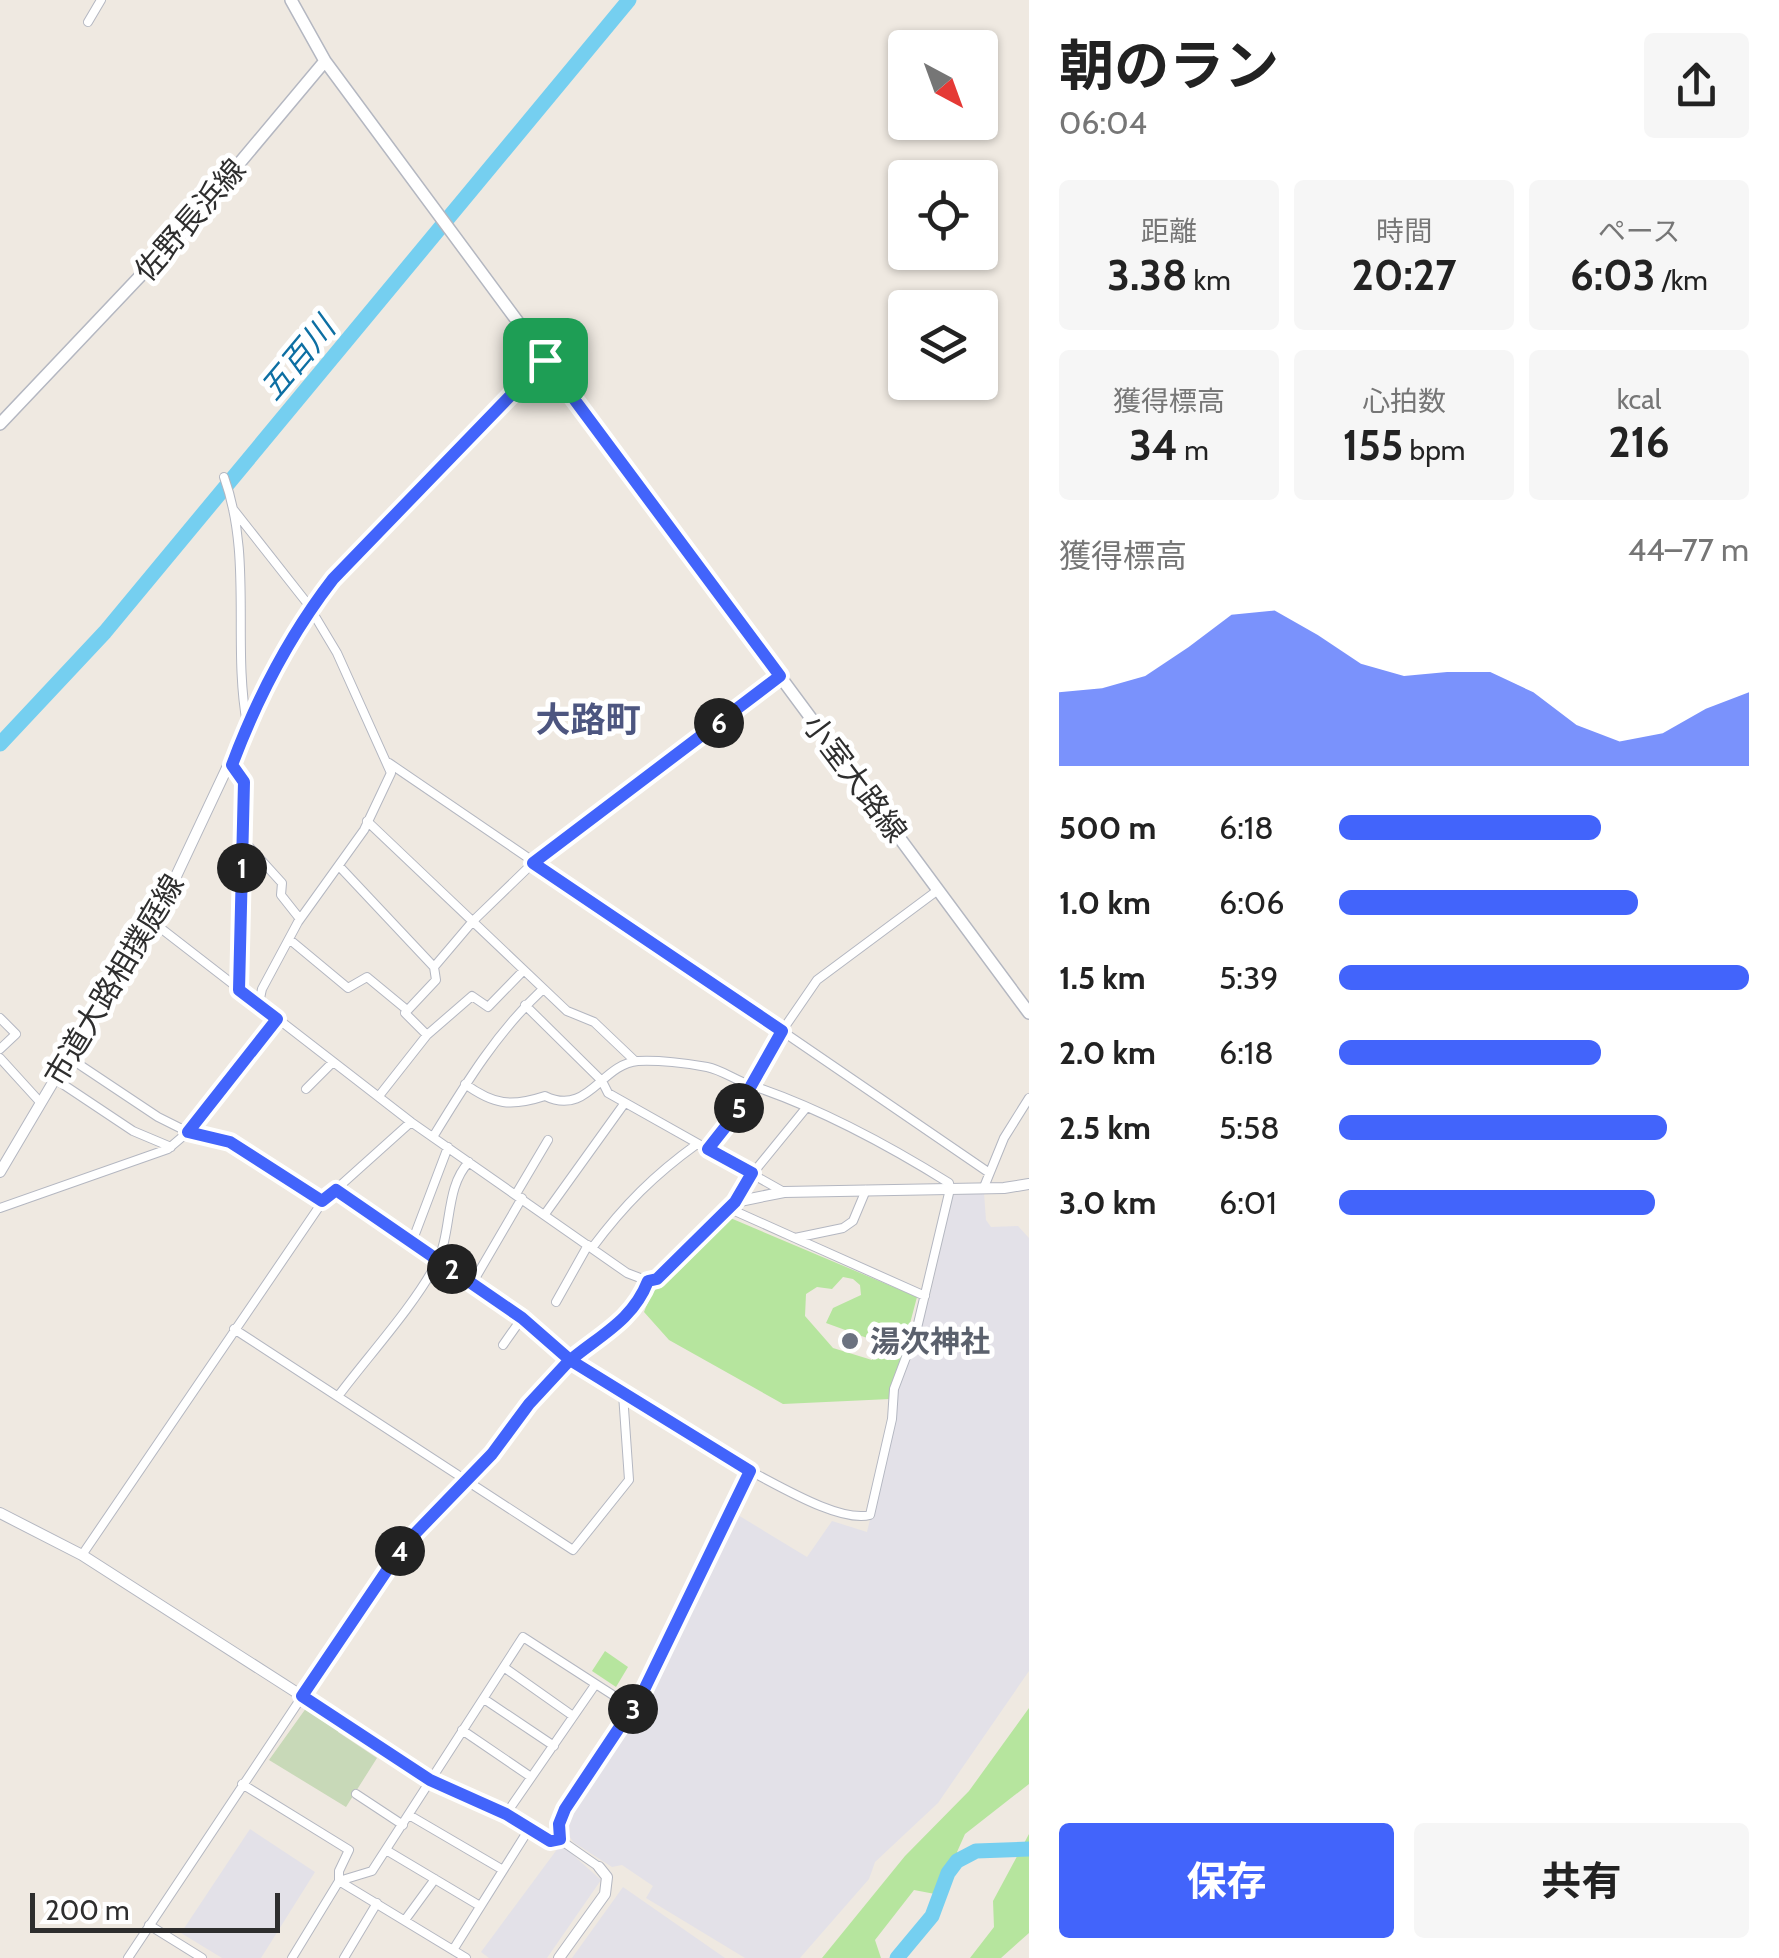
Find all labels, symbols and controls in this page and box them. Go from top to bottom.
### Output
north arrow [888,30,998,140]
map controls [888,30,998,400]
text: 朝のラン [1059,32,1279,99]
button: share [1644,33,1749,138]
text: 06:04 [1059,103,1147,142]
street label: 佐野長浜線 [127,151,253,289]
button: locate [888,160,998,270]
text: 距離 [1141,214,1197,248]
text: 時間 [1376,214,1432,248]
text: ペース [1598,214,1680,248]
text: 3.38 [1107,249,1187,301]
text: 20:27 [1352,249,1456,301]
text: 6:03 [1570,249,1655,301]
text: km [1187,263,1231,297]
text: /km [1655,263,1708,297]
button: layers [888,290,998,400]
water label: 五百川 [251,306,345,407]
pin [503,318,588,403]
icon: arrive [518,333,573,388]
text: kcal [1617,382,1661,416]
text: 獲得標高 [1113,384,1225,418]
text: 心拍数 [1362,384,1446,418]
text: 216 [1608,416,1670,468]
text: 34 [1129,419,1178,471]
text: 155 [1343,419,1403,471]
text: m [1178,433,1209,467]
text: bpm [1403,433,1465,467]
text: 44–77 m [1628,530,1749,569]
text: 獲得標高 [1059,536,1187,575]
district label: 大路町 [535,698,641,741]
pin: 6 [694,698,744,748]
text: 6 [711,706,727,740]
street label: 小室大路線 [795,707,915,849]
text: 500 m [1059,808,1156,847]
text: 6:18 [1219,808,1274,847]
pin: 1 [217,843,267,893]
text: 1 [237,851,247,885]
street label: 市道大路相撲庭線 [36,868,192,1092]
text: 1.0 km [1059,883,1151,922]
text: 6:06 [1219,883,1284,922]
text: 1.5 km [1059,958,1146,997]
text: 5:39 [1219,958,1278,997]
text: 2.0 km [1059,1033,1156,1072]
text: 6:18 [1219,1033,1274,1072]
pin: 5 [714,1083,764,1133]
text: 5 [731,1091,747,1125]
text: 2.5 km [1059,1108,1151,1147]
text: 5:58 [1219,1108,1280,1147]
text: 3.0 km [1059,1183,1156,1222]
text: 6:01 [1219,1183,1277,1222]
pin: 2 [427,1244,477,1294]
text: 2 [445,1252,459,1286]
place label: 湯次神社 [870,1323,990,1360]
marker: 湯次神社 [839,1330,861,1352]
pin: 4 [375,1526,425,1576]
text: 4 [391,1534,409,1568]
pin: 3 [608,1684,658,1734]
text: 3 [625,1692,641,1726]
button: 保存 [1059,1823,1394,1938]
button: 共有 [1414,1823,1749,1938]
scale bar [30,1888,280,1932]
text: 200 m [45,1893,130,1927]

